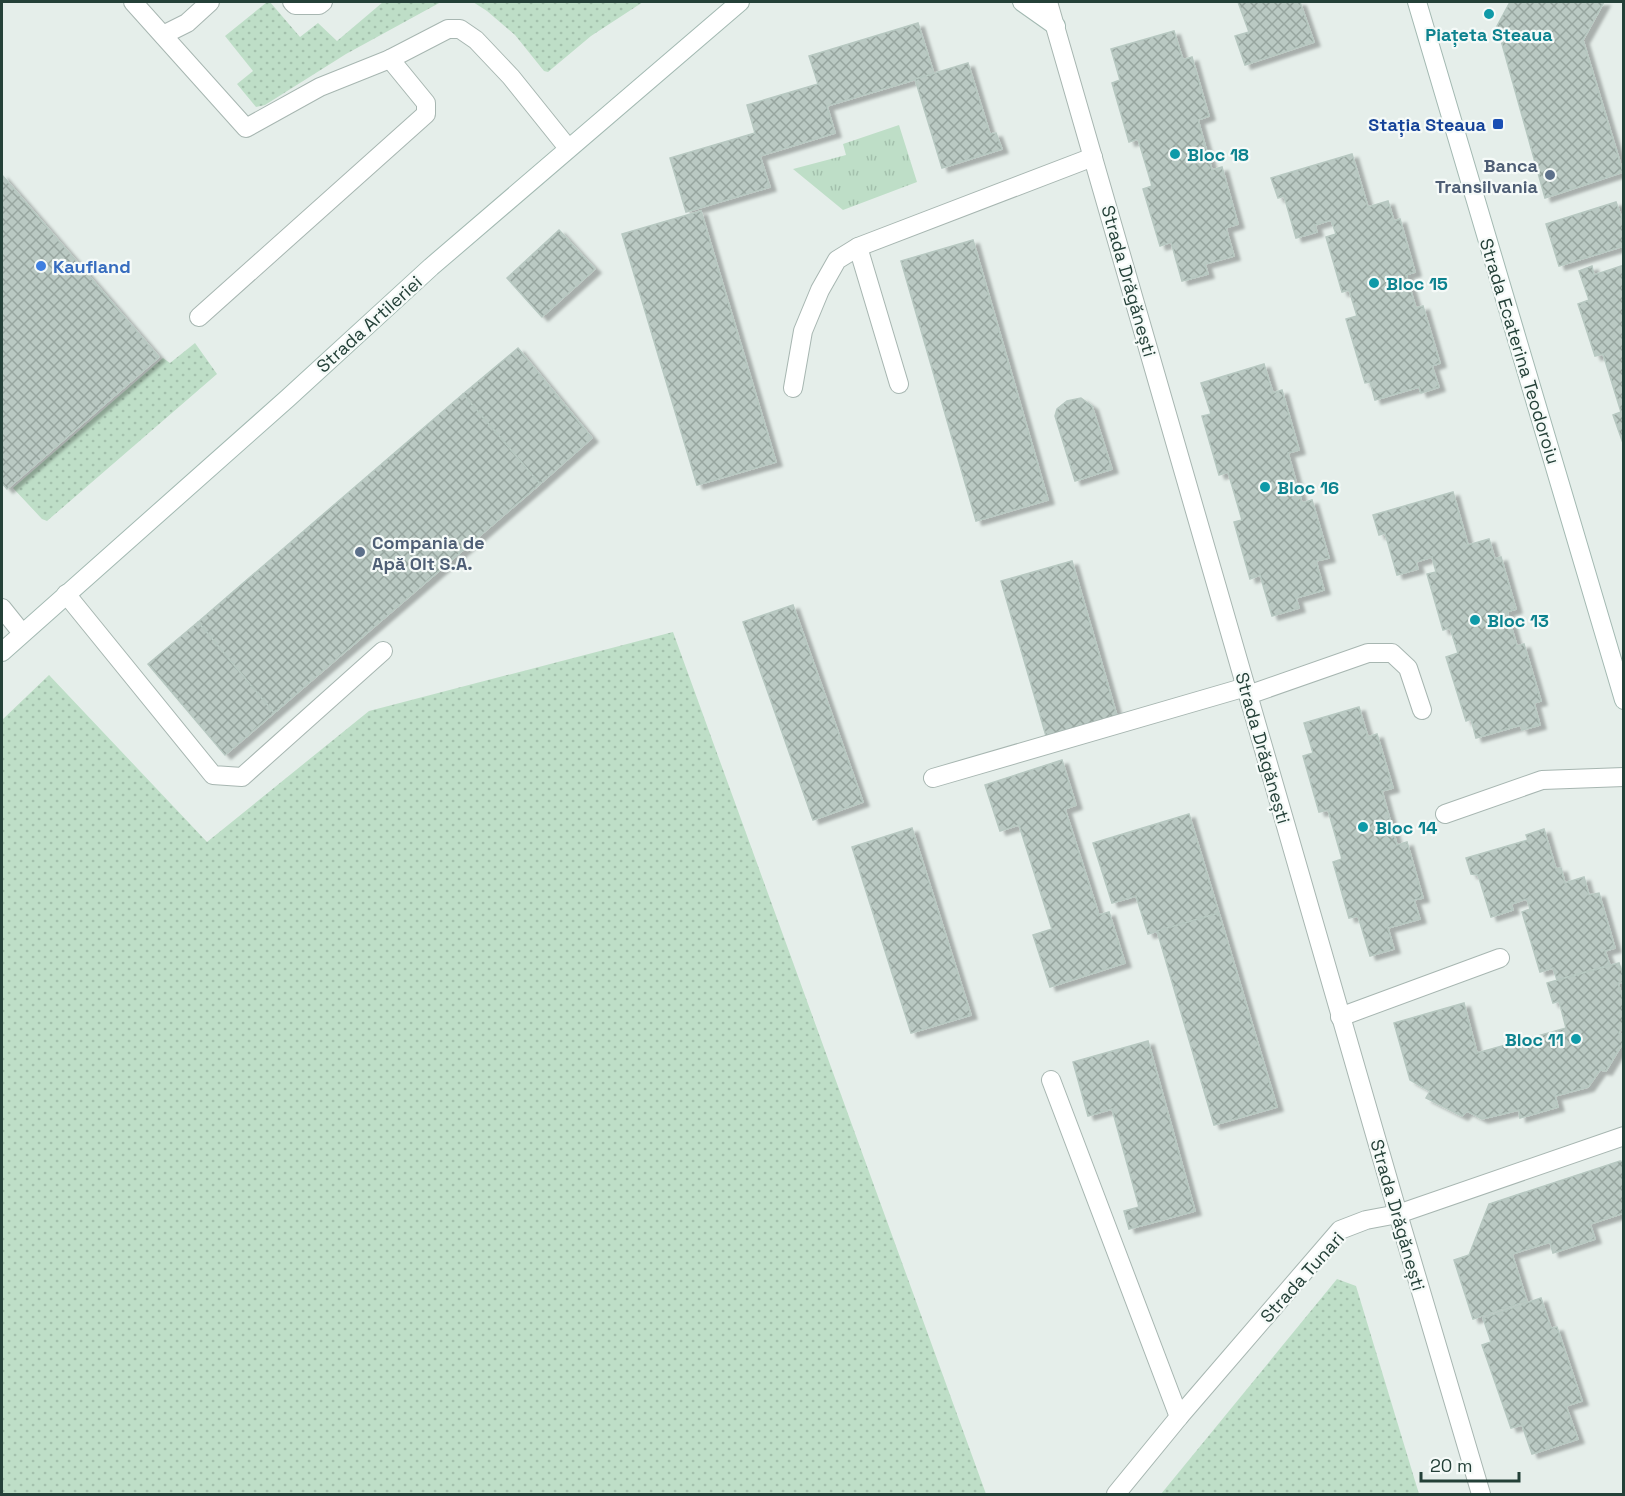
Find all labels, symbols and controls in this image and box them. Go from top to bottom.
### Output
marker: Piațeta Steaua [1482,7,1496,21]
place label: Piațeta Steaua [1425,23,1553,48]
place label: Stația Steaua [1368,113,1487,138]
marker: Stația Steaua [1491,117,1505,131]
place label: Bloc 18 [1187,143,1249,166]
marker: Bloc 18 [1168,147,1182,161]
place label: Banca Transilvania [1435,154,1539,198]
marker: Banca Transilvania [1543,168,1557,182]
street label: Strada Drăgănești [1096,203,1162,359]
street label: Strada Ecaterina Teodoroiu [1475,235,1565,467]
place label: Kaufland [53,255,131,278]
marker: Kaufland [34,259,48,273]
street label: Strada Artileriei [311,270,427,378]
place label: Bloc 15 [1386,272,1448,295]
marker: Bloc 15 [1367,276,1381,290]
place label: Bloc 16 [1277,476,1339,499]
marker: Bloc 16 [1258,480,1272,494]
place label: Compania de Apă Olt S.A. [372,531,485,575]
marker: Compania de Apă Olt S.A. [353,545,367,559]
place label: Bloc 13 [1487,609,1549,632]
marker: Bloc 13 [1468,613,1482,627]
street label: Strada Drăgănești [1230,670,1296,826]
place label: Bloc 14 [1375,816,1438,839]
marker: Bloc 14 [1356,820,1370,834]
place label: Bloc 11 [1505,1028,1564,1051]
marker: Bloc 11 [1569,1032,1583,1046]
street label: Strada Drăgănești [1365,1137,1431,1293]
street label: Strada Tunari [1255,1227,1349,1327]
scale bar [1421,1445,1518,1483]
text: 20 m [1430,1454,1473,1477]

